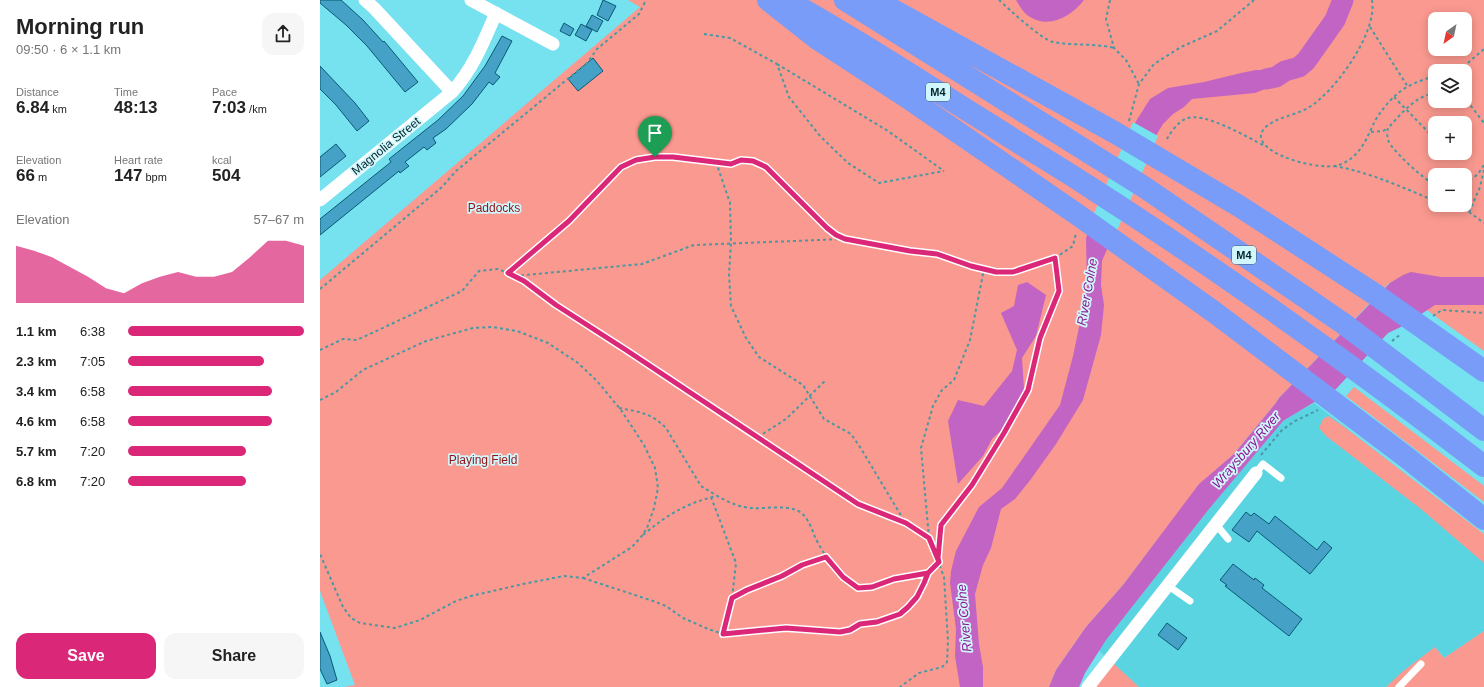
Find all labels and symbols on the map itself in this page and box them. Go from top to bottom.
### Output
north arrow [1428,12,1472,56]
road number: M4 [926,83,950,101]
street label: Magnolia Street [349,114,424,178]
pin [638,116,672,157]
park label: Paddocks [468,201,520,215]
road number: M4 [1232,246,1256,264]
water label: River Colne [1074,257,1100,327]
water label: Wraysbury River [1209,408,1284,491]
park label: Playing Field [449,453,517,467]
water label: River Colne [954,584,974,652]

